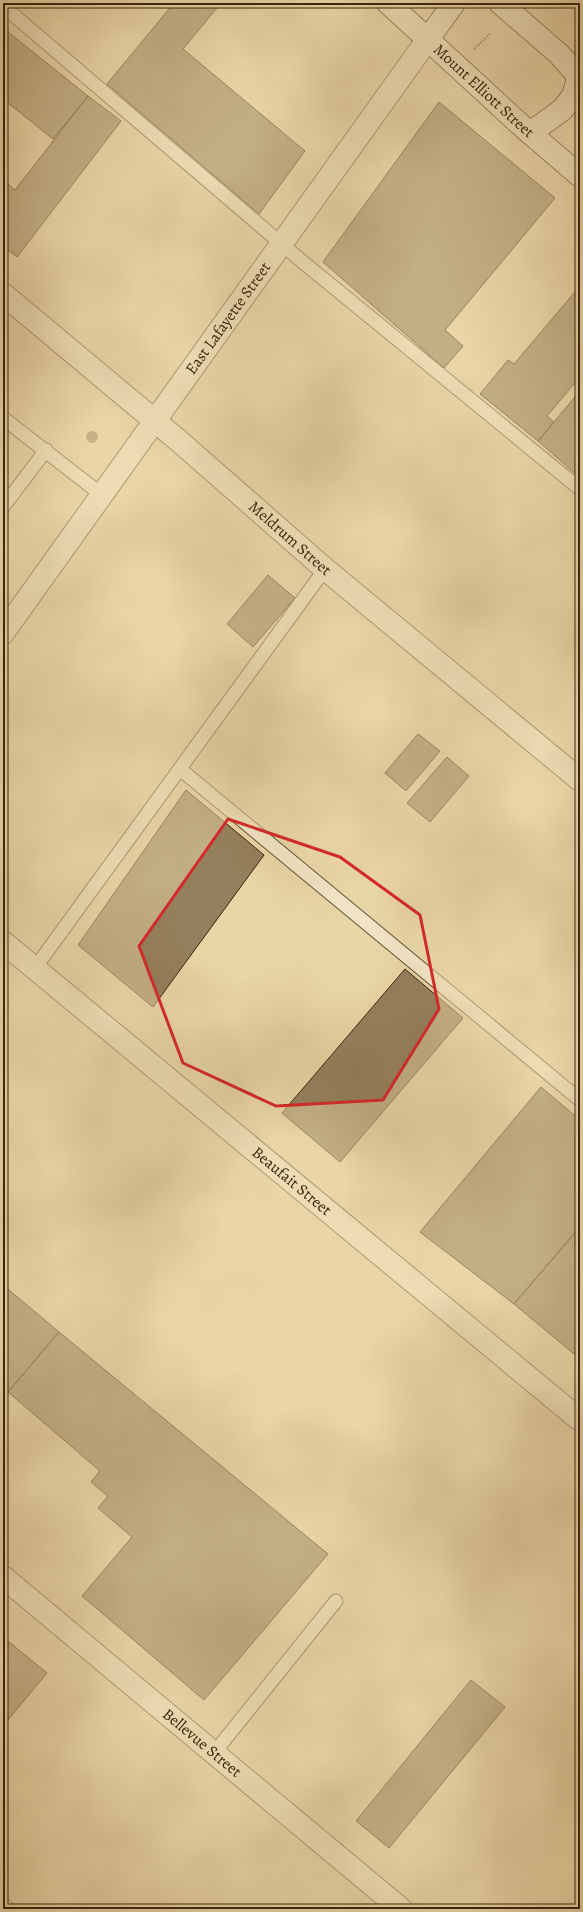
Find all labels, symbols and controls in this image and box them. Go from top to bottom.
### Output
street label: Mount Elliott Street [428,39,539,143]
street label: East Lafayette Street [180,257,276,379]
street label: Meldrum Street [244,496,336,581]
street label: Beaufait Street [247,1142,336,1221]
street label: Bellevue Street [158,1703,246,1782]

